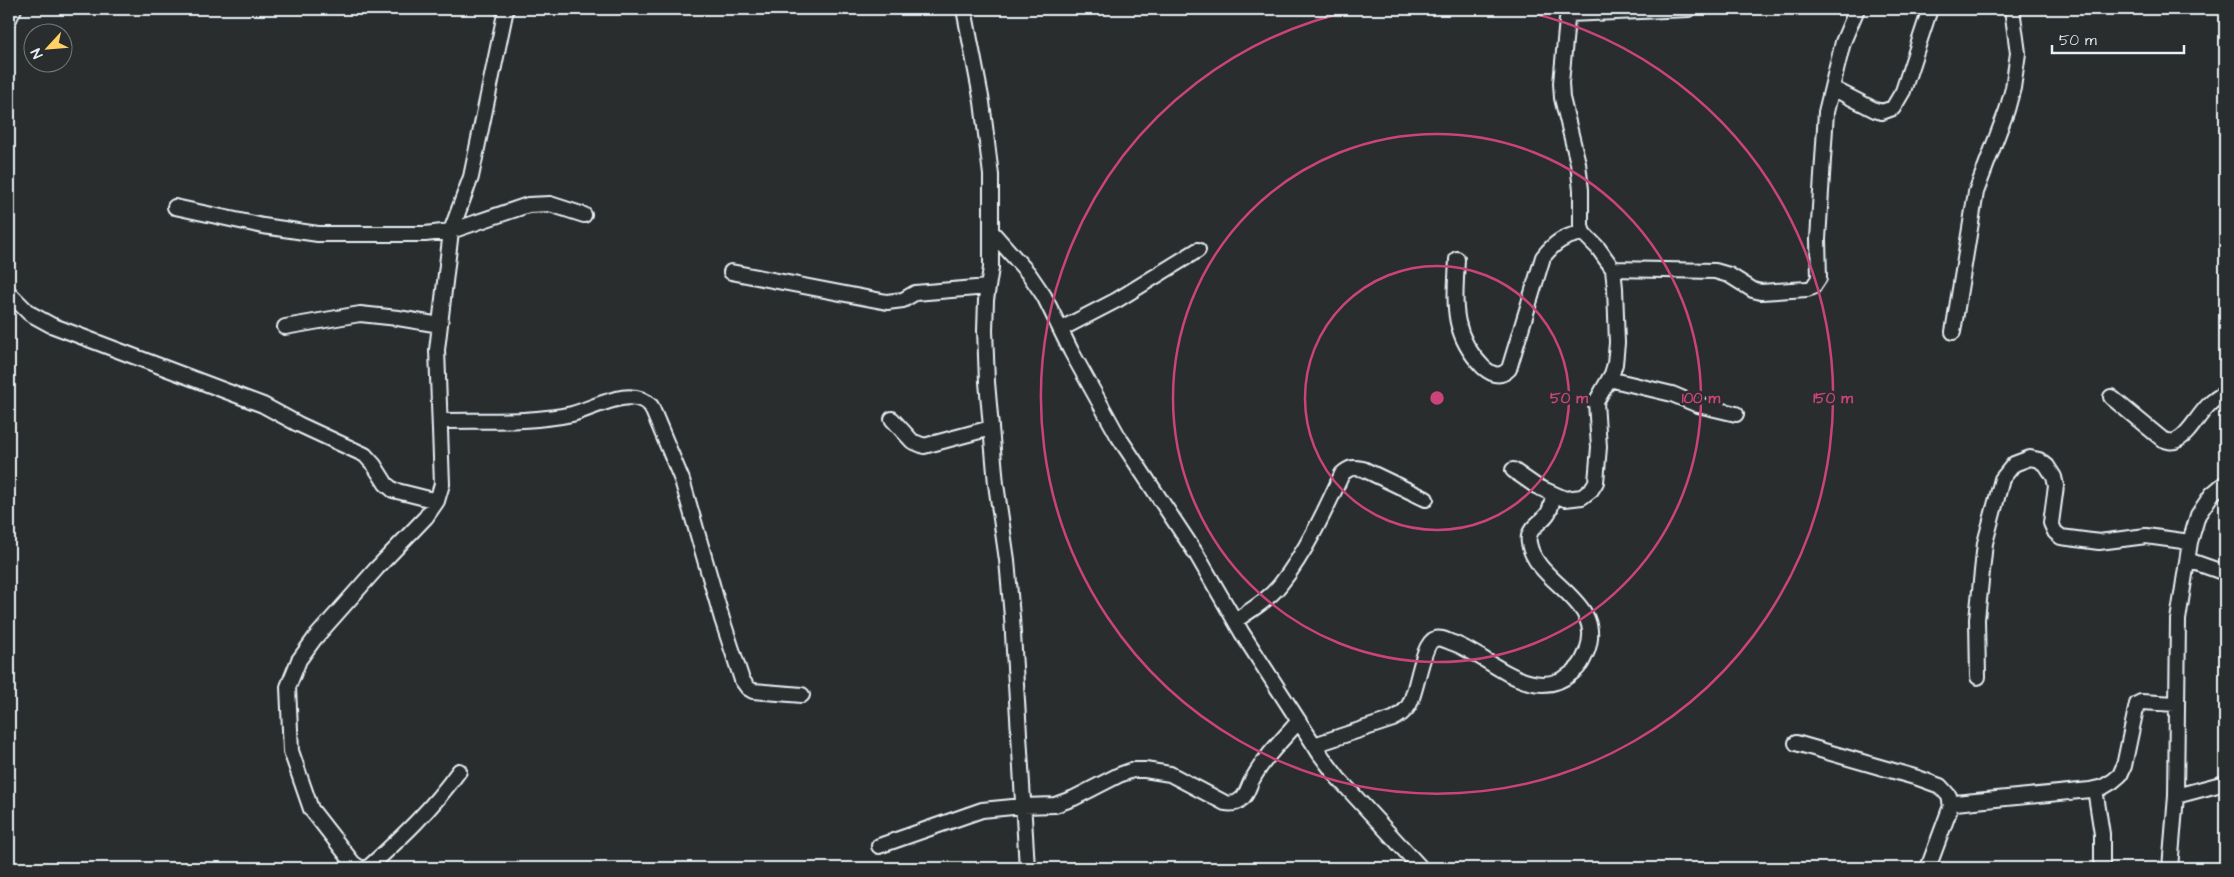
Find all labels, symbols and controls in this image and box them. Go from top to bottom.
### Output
north arrow [22,22,72,72]
scale bar [2052,22,2184,54]
text: 50 m [2059,30,2097,51]
text: N [26,45,48,62]
text: 50 m [1550,388,1588,409]
text: 100 m [1682,388,1721,409]
text: 150 m [1813,388,1853,409]
centre of rings [1428,389,1446,407]

